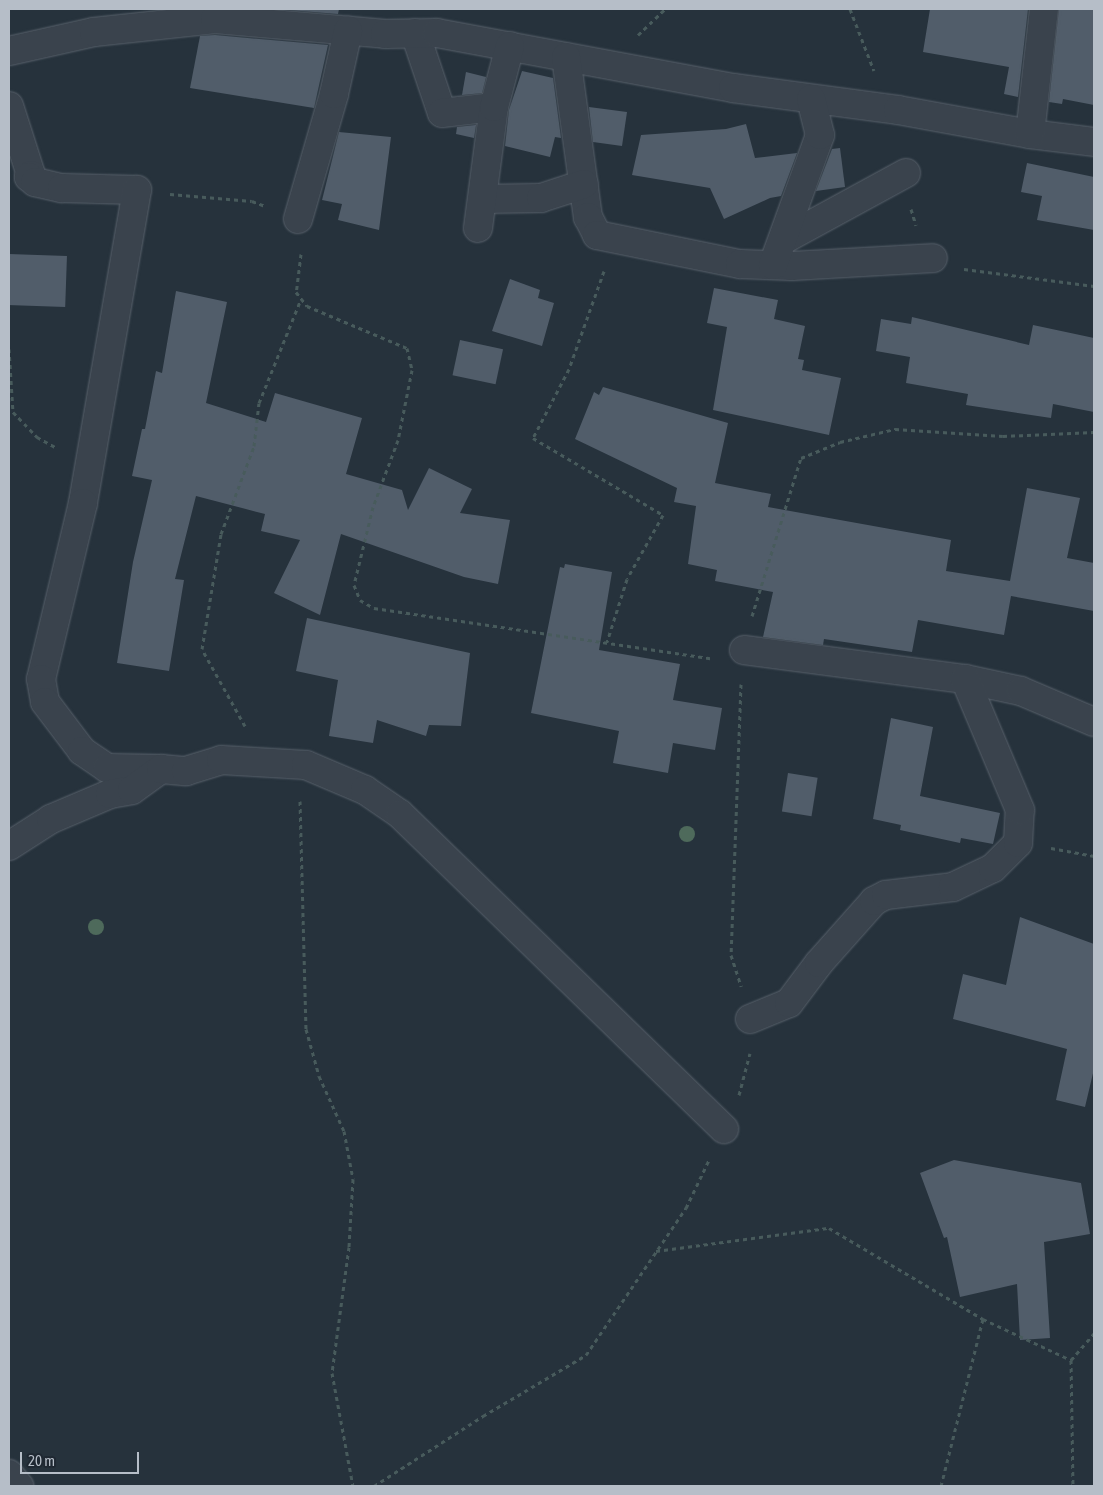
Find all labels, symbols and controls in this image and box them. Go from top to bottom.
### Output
scale bar [22,1442,141,1474]
text: 20 m [28,1452,55,1469]

